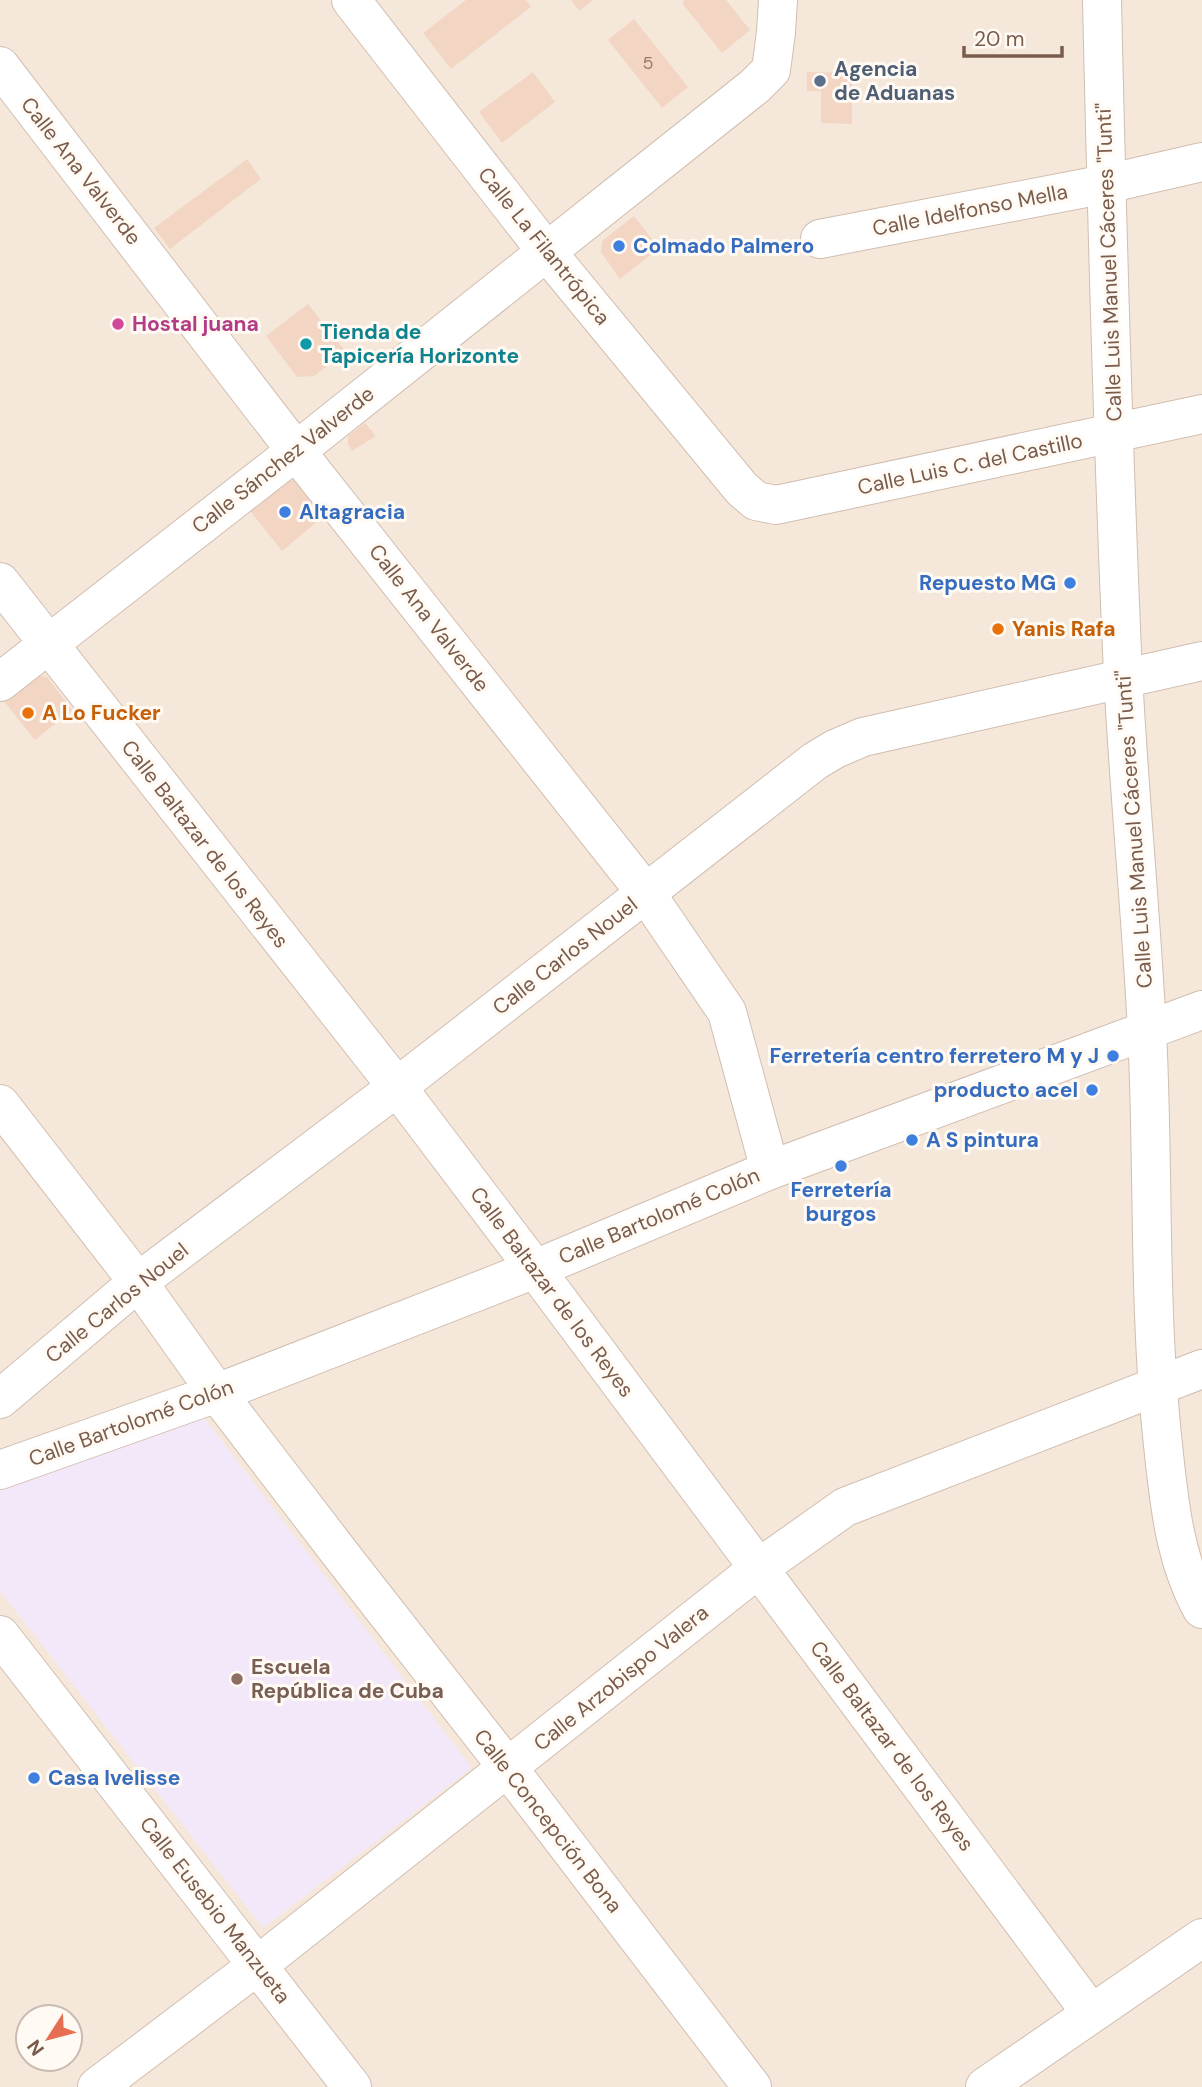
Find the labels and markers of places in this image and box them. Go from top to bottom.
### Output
place label: Agencia de Aduanas [834,55,955,107]
marker: Agencia de Aduanas [812,73,828,89]
place label: Colmado Palmero [633,232,814,260]
marker: Colmado Palmero [611,238,627,254]
place label: Hostal juana [132,310,259,338]
marker: Hostal juana [110,316,126,332]
place label: Tienda de Tapicería Horizonte [320,318,519,370]
marker: Tienda de Tapicería Horizonte [298,336,314,352]
place label: Altagracia [299,498,405,526]
marker: Altagracia [277,504,293,520]
place label: Repuesto MG [919,569,1056,597]
marker: Repuesto MG [1062,575,1078,591]
place label: Yanis Rafa [1012,615,1116,643]
marker: Yanis Rafa [990,621,1006,637]
place label: A Lo Fucker [42,699,161,727]
marker: A Lo Fucker [20,705,36,721]
place label: Ferretería centro ferretero M y J [770,1042,1099,1070]
marker: Ferretería centro ferretero M y J [1105,1048,1121,1064]
place label: producto acel [934,1076,1078,1104]
marker: producto acel [1084,1082,1100,1098]
place label: A S pintura [926,1126,1039,1154]
marker: A S pintura [904,1132,920,1148]
marker: Ferretería burgos [833,1158,849,1174]
place label: Ferretería burgos [790,1176,892,1228]
place label: Escuela República de Cuba [251,1653,444,1705]
marker: Escuela República de Cuba [229,1671,245,1687]
place label: Casa Ivelisse [48,1764,180,1792]
marker: Casa Ivelisse [26,1770,42,1786]

